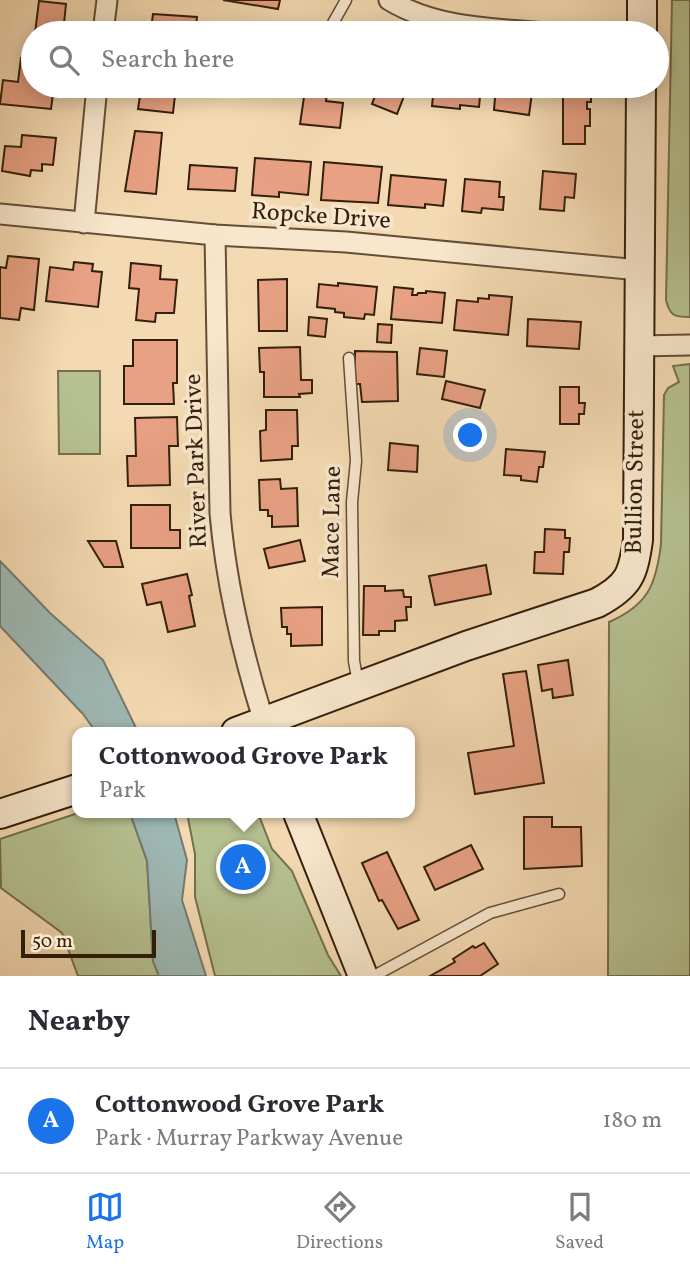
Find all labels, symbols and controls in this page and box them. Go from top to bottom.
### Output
search box [21,21,669,98]
icon: search [45,41,83,79]
text: Search here [101,42,234,78]
street label: Ropcke Drive [250,195,392,239]
street label: River Park Drive [177,373,217,549]
street label: Bullion Street [618,409,654,555]
your location [453,418,487,452]
street label: Mace Lane [315,466,351,578]
popup [72,727,415,818]
text: Cottonwood Grove Park [99,739,388,775]
text: Park [99,775,146,807]
pin: A [220,841,266,893]
scale bar [21,927,156,959]
text: 50 m [32,929,73,955]
text: Nearby [28,1001,130,1043]
text: Cottonwood Grove Park [95,1087,384,1123]
text: A [43,1105,59,1137]
text: 180 m [603,1105,662,1137]
text: Park · Murray Parkway Avenue [95,1123,403,1155]
tab: Map [86,1188,124,1256]
tab: Directions [296,1188,383,1256]
tab: Saved [555,1188,604,1256]

